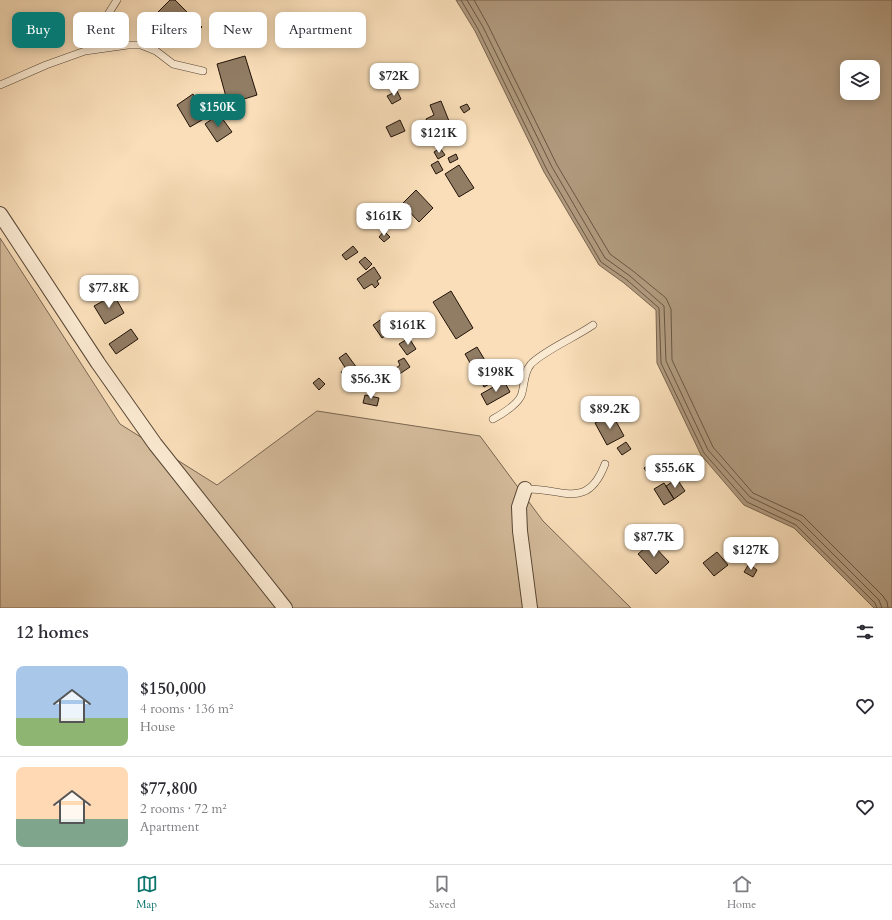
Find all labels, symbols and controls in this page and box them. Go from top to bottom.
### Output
chip: Buy [12,12,65,48]
chip: Rent [73,12,129,48]
chip: Filters [137,12,201,48]
chip: New [209,12,267,48]
chip: Apartment [275,12,366,48]
map controls [840,60,880,100]
button: layers [840,60,880,100]
pin: $72K [370,63,418,97]
text: $72K [379,67,409,85]
pin: $150K [190,94,246,128]
text: $150K [199,98,237,116]
pin: $121K [411,120,467,154]
text: $121K [420,124,458,142]
pin: $161K [356,203,412,237]
text: $161K [365,207,403,225]
pin: $77.8K [76,275,142,309]
text: $77.8K [89,279,129,297]
pin: $161K [380,312,436,346]
text: $161K [389,316,427,334]
pin: $198K [468,359,524,393]
text: $198K [477,363,515,381]
pin: $56.3K [338,366,404,400]
text: $56.3K [351,370,391,388]
pin: $89.2K [577,396,643,430]
text: $89.2K [590,400,630,418]
pin: $55.6K [642,455,708,489]
text: $55.6K [655,459,695,477]
pin: $87.7K [621,524,687,558]
text: $87.7K [634,528,674,546]
pin: $127K [723,537,779,571]
text: $127K [732,541,770,559]
text: 12 homes [16,621,89,644]
icon: filters [854,621,876,643]
text: $150,000 [140,677,206,700]
icon: home [48,682,96,730]
icon: heart [854,695,876,717]
text: 4 rooms · 136 m² [140,700,233,718]
text: House [140,718,175,736]
text: $77,800 [140,777,197,800]
icon: home [48,783,96,831]
icon: heart [854,796,876,818]
text: 2 rooms · 72 m² [140,800,227,818]
text: Apartment [140,818,199,836]
tab: Map [136,873,158,912]
tab: Saved [429,873,456,912]
tab: Home [727,873,756,912]

